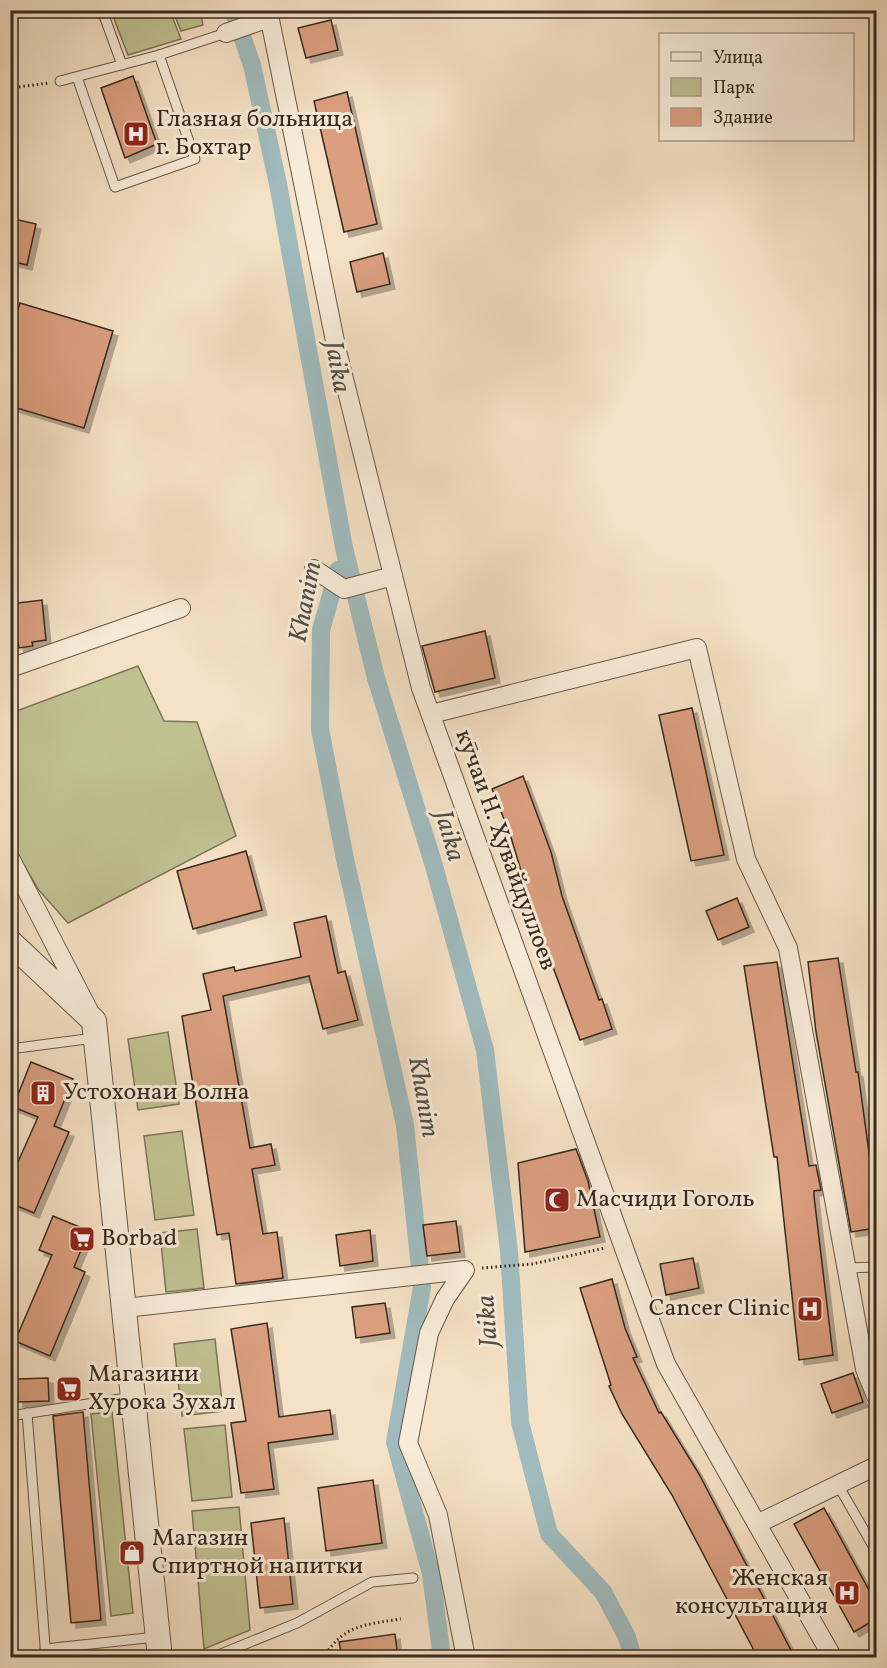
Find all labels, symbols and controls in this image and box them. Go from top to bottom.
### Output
legend [659,33,854,141]
text: Улица [713,46,763,71]
text: Парк [713,76,755,101]
place label: Глазная больница г. Бохтар [156,103,353,165]
text: Здание [713,106,773,131]
hospital icon: Глазная больница г. Бохтар [121,119,151,149]
water label: Jaika [314,335,359,396]
water label: Khanim [281,558,331,646]
street label: кӯчаи Н. Ҳувайдуллоев [446,725,564,975]
water label: Jaika [424,803,473,866]
water label: Khanim [398,1054,448,1140]
place label: Устохонаи Волна [63,1076,250,1110]
building icon: Устохонаи Волна [28,1078,58,1108]
place label: Масчиди Гоголь [576,1183,755,1217]
mosque icon: Масчиди Гоголь [542,1185,572,1215]
place label: Borbad [101,1222,177,1256]
supermarket icon: Borbad [67,1224,97,1254]
place label: Cancer Clinic [649,1292,790,1326]
water label: Jaika [468,1294,508,1351]
hospital icon: Cancer Clinic [795,1294,825,1324]
place label: Магазини Хурока Зухал [88,1358,236,1420]
supermarket icon: Магазини Хурока Зухал [54,1374,84,1404]
place label: Магазин Спиртной напитки [152,1522,363,1584]
shop icon: Магазин Спиртной напитки [117,1538,147,1568]
place label: Женская консультация [675,1562,828,1624]
hospital icon: Женская консультация [832,1578,862,1608]

